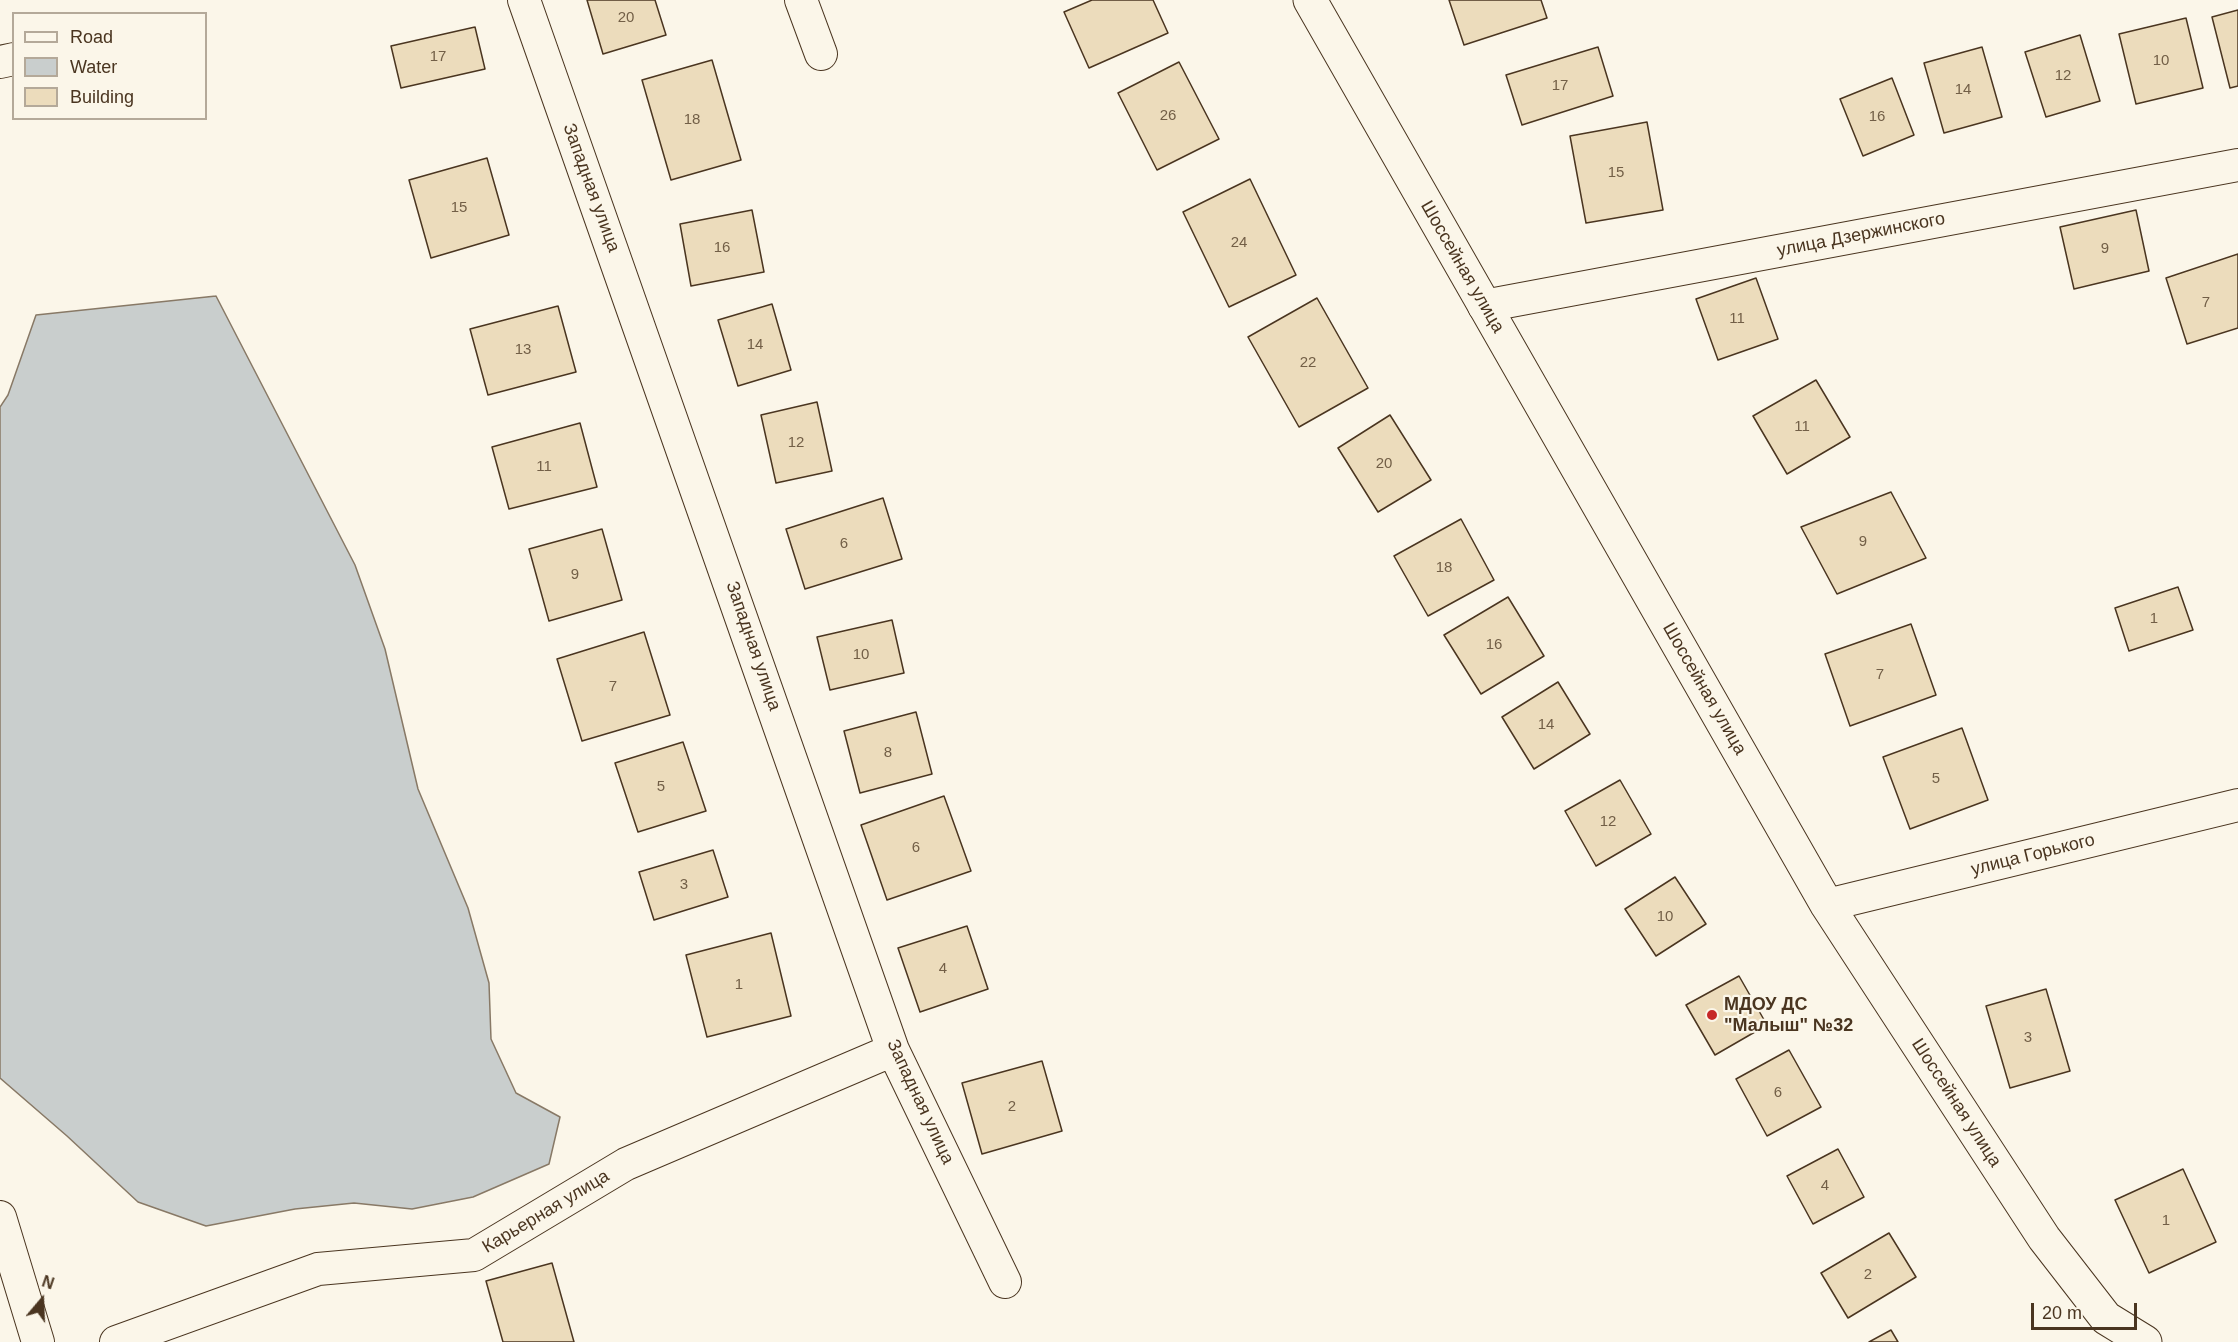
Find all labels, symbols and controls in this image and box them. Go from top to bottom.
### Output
house number: 20 [618,9,634,27]
legend [12,12,207,120]
text: Road [70,27,113,47]
house number: 17 [430,48,446,66]
house number: 10 [2153,52,2169,70]
text: Water [70,57,117,77]
house number: 12 [2055,67,2071,85]
house number: 17 [1552,77,1568,95]
house number: 14 [1955,81,1971,99]
text: Building [70,87,134,107]
house number: 26 [1160,107,1176,125]
house number: 16 [1869,108,1885,126]
house number: 18 [684,111,700,129]
street label: Западная улица [558,121,624,255]
house number: 15 [1608,164,1624,182]
street label: Шоссейная улица [1415,197,1509,337]
house number: 15 [451,199,467,217]
street label: улица Дзержинского [1775,208,1947,262]
house number: 24 [1231,234,1247,252]
house number: 16 [714,239,730,257]
house number: 9 [2101,240,2109,258]
house number: 7 [2202,294,2210,312]
house number: 11 [1729,310,1745,328]
house number: 14 [747,336,763,354]
house number: 13 [515,341,531,359]
house number: 22 [1300,354,1316,372]
house number: 11 [1794,418,1810,436]
house number: 12 [788,434,804,452]
house number: 20 [1376,455,1392,473]
house number: 11 [536,458,552,476]
house number: 9 [1859,533,1867,551]
house number: 6 [840,535,848,553]
house number: 18 [1436,559,1452,577]
house number: 9 [571,566,579,584]
street label: Западная улица [721,579,785,713]
house number: 1 [2150,610,2158,628]
street label: Шоссейная улица [1657,619,1751,759]
house number: 16 [1486,636,1502,654]
house number: 10 [853,646,869,664]
house number: 7 [1876,666,1884,684]
house number: 7 [609,678,617,696]
house number: 14 [1538,716,1554,734]
house number: 8 [884,744,892,762]
house number: 5 [1932,770,1940,788]
house number: 5 [657,778,665,796]
house number: 12 [1600,813,1616,831]
street label: улица Горького [1969,829,2097,881]
house number: 6 [912,839,920,857]
house number: 3 [680,876,688,894]
house number: 10 [1657,908,1673,926]
house number: 4 [939,960,947,978]
house number: 1 [735,976,743,994]
place label: МДОУ ДС "Малыш" №32 [1724,994,1853,1036]
marker: МДОУ ДС "Малыш" №32 [1705,1008,1719,1022]
house number: 3 [2024,1029,2032,1047]
street label: Шоссейная улица [1906,1035,2006,1171]
street label: Западная улица [882,1036,958,1168]
house number: 6 [1774,1084,1782,1102]
house number: 2 [1008,1098,1016,1116]
street label: Карьерная улица [479,1166,613,1258]
house number: 4 [1821,1177,1829,1195]
house number: 1 [2162,1212,2170,1230]
house number: 2 [1864,1266,1872,1284]
north arrow [12,1270,72,1330]
text: N [40,1273,56,1292]
scale bar [2034,1291,2140,1329]
text: 20 m [2042,1303,2082,1323]

